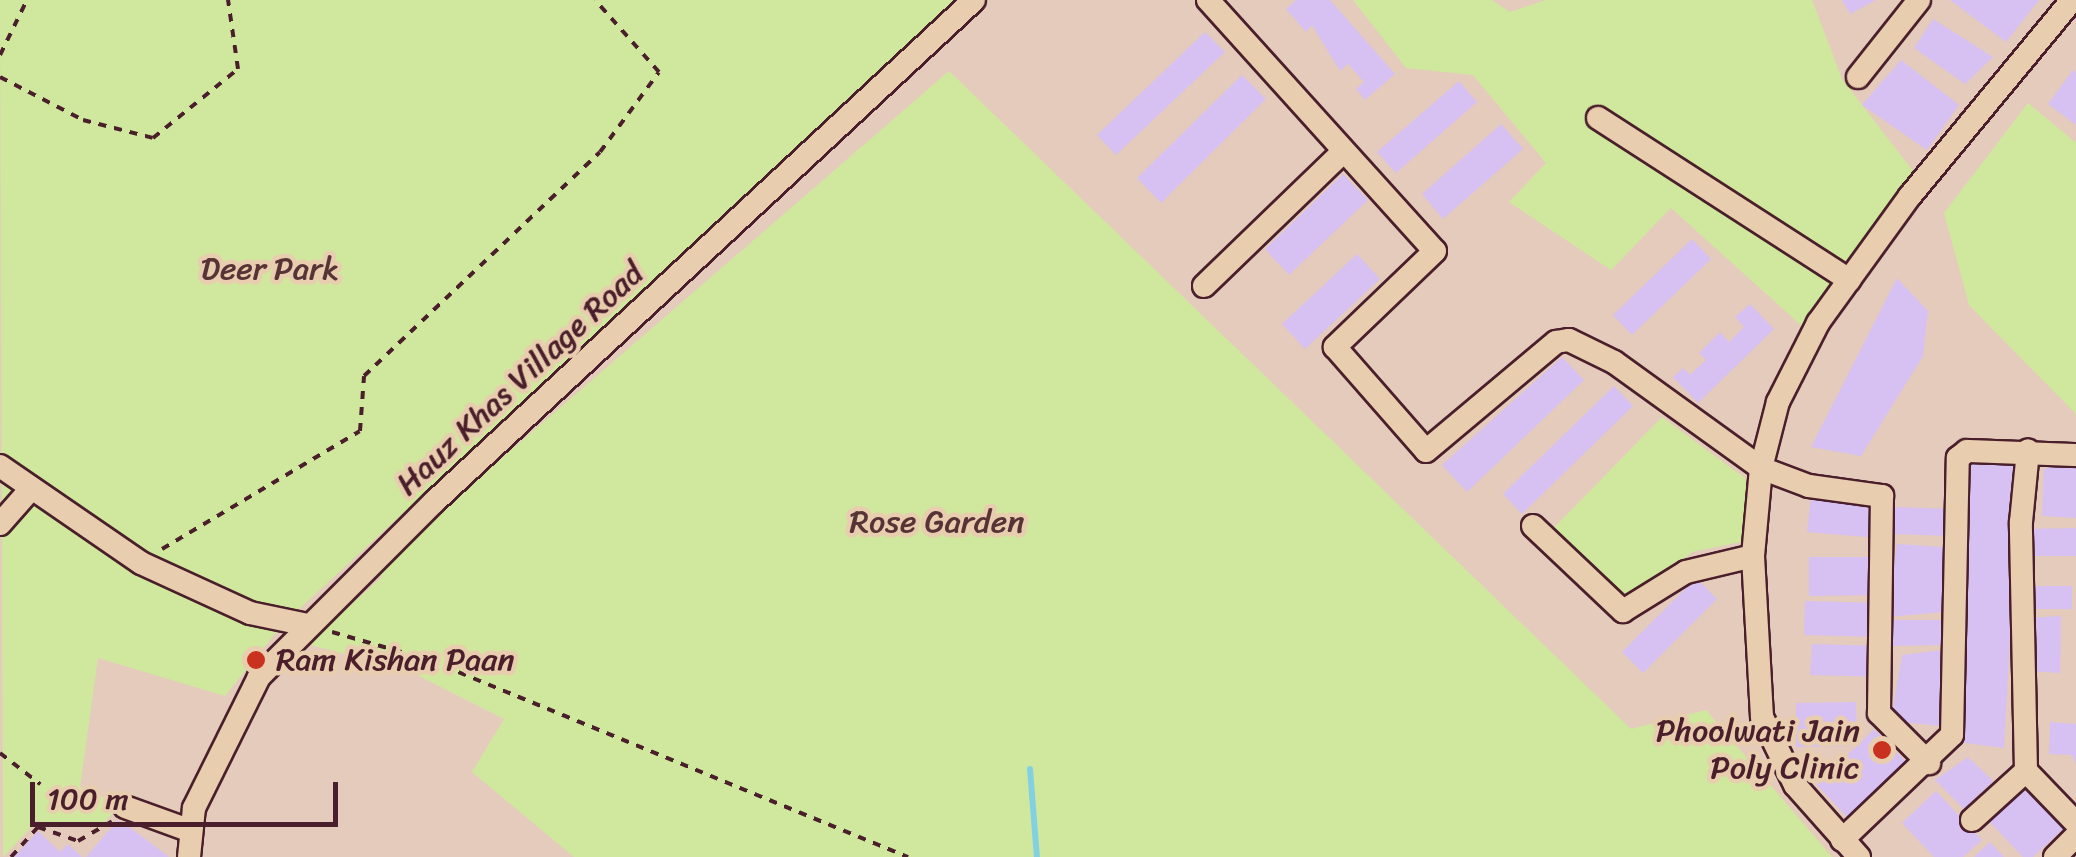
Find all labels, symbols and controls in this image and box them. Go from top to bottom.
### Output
park label: Deer Park [200,250,340,288]
street label: Hauz Khas Village Road [388,254,652,504]
park label: Rose Garden [850,503,1024,541]
place label: Ram Kishan Paan [276,641,515,679]
marker: Ram Kishan Paan [245,649,267,671]
place label: Phoolwati Jain Poly Clinic [1656,713,1860,788]
marker: Phoolwati Jain Poly Clinic [1869,737,1895,763]
scale bar [35,762,342,824]
text: 100 m [47,772,129,826]

